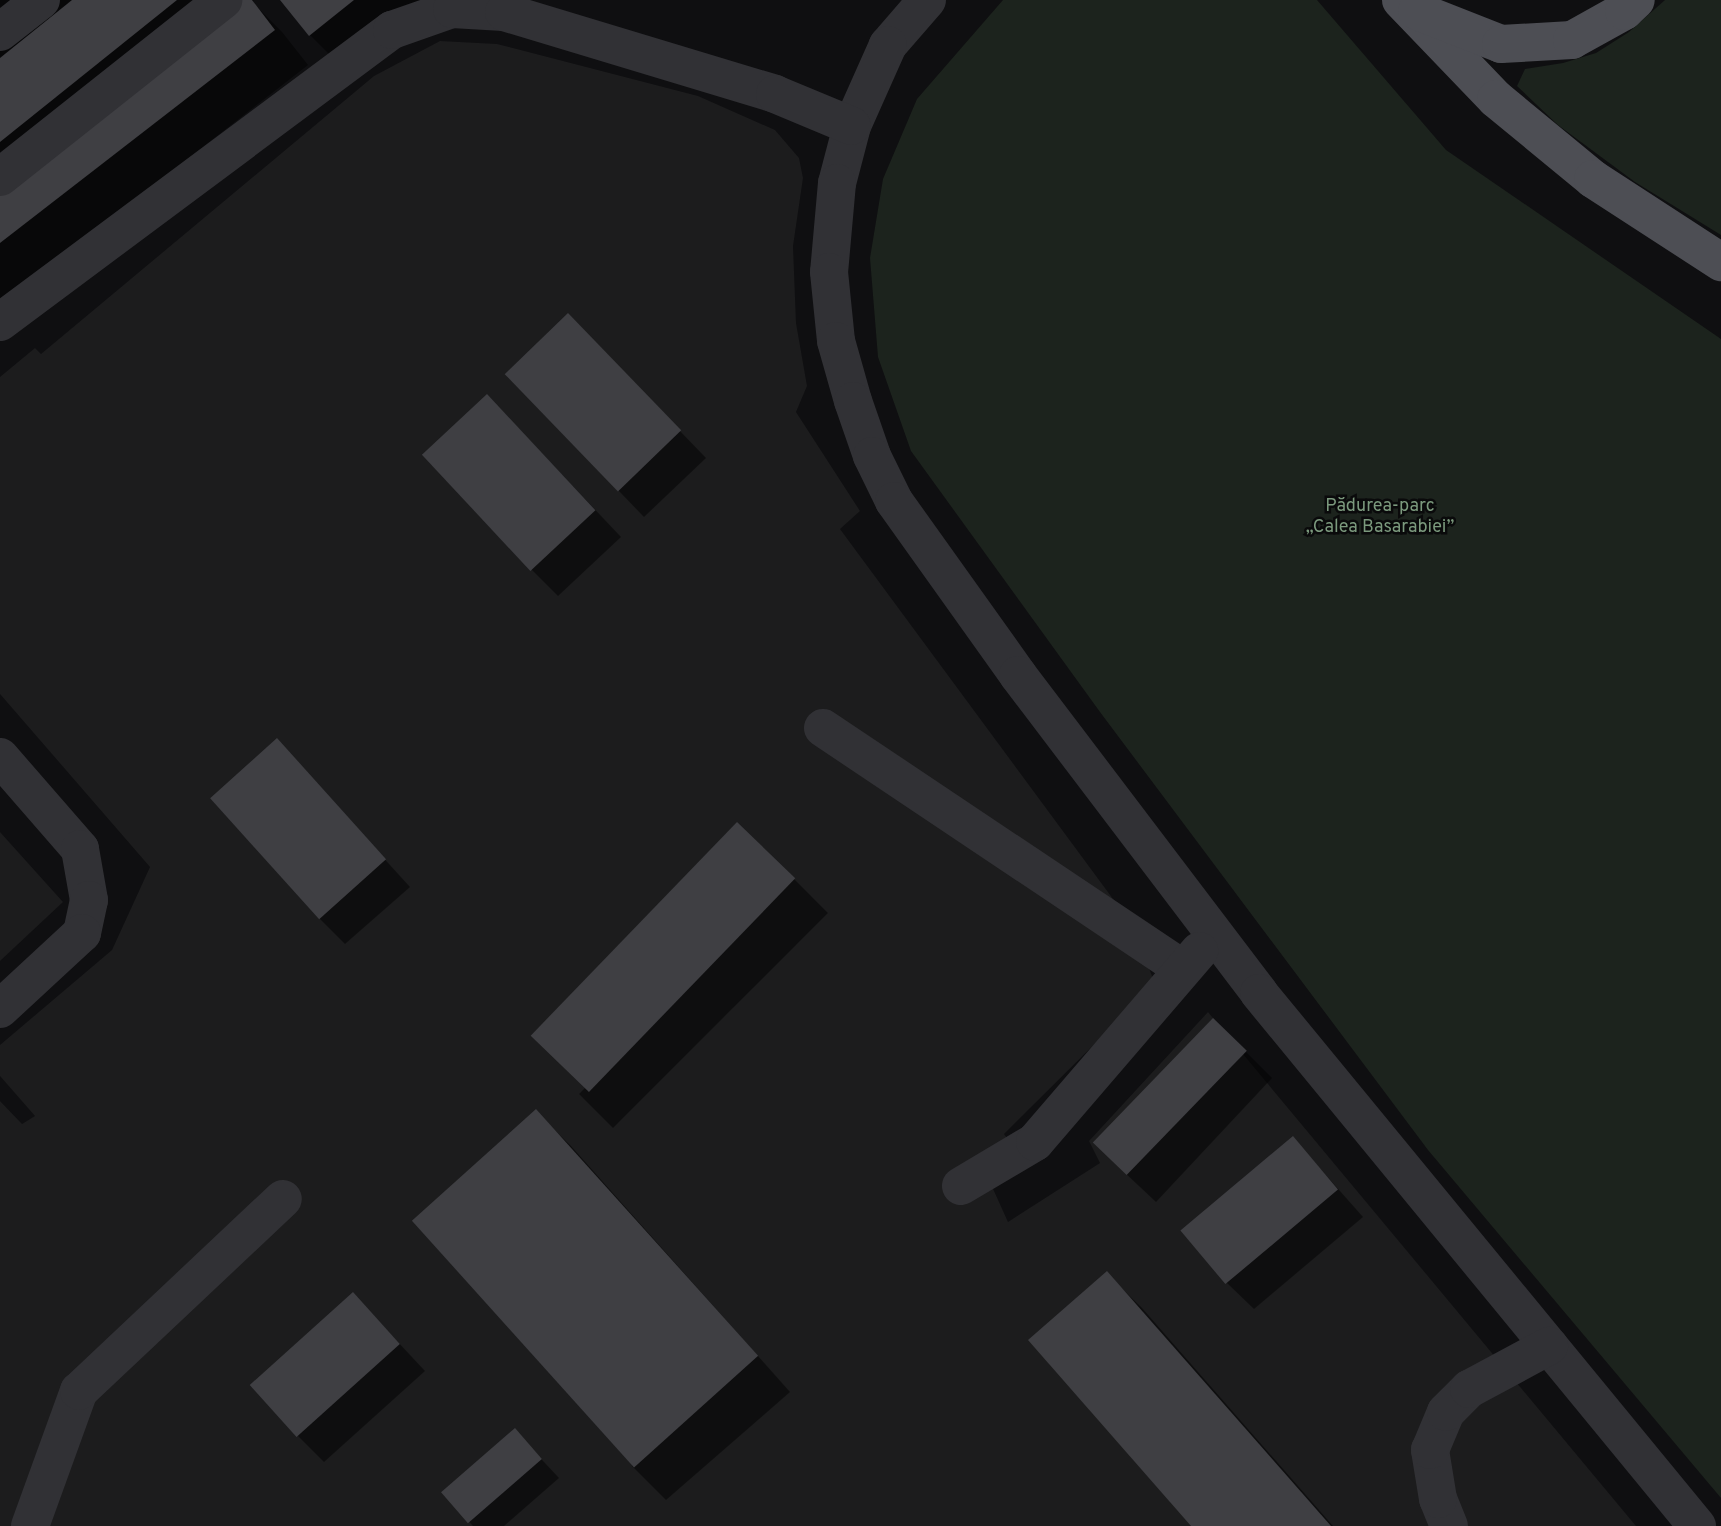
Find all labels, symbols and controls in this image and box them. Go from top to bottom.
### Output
park label: Pădurea-parc „Calea Basarabiei” [1306,497,1454,540]

